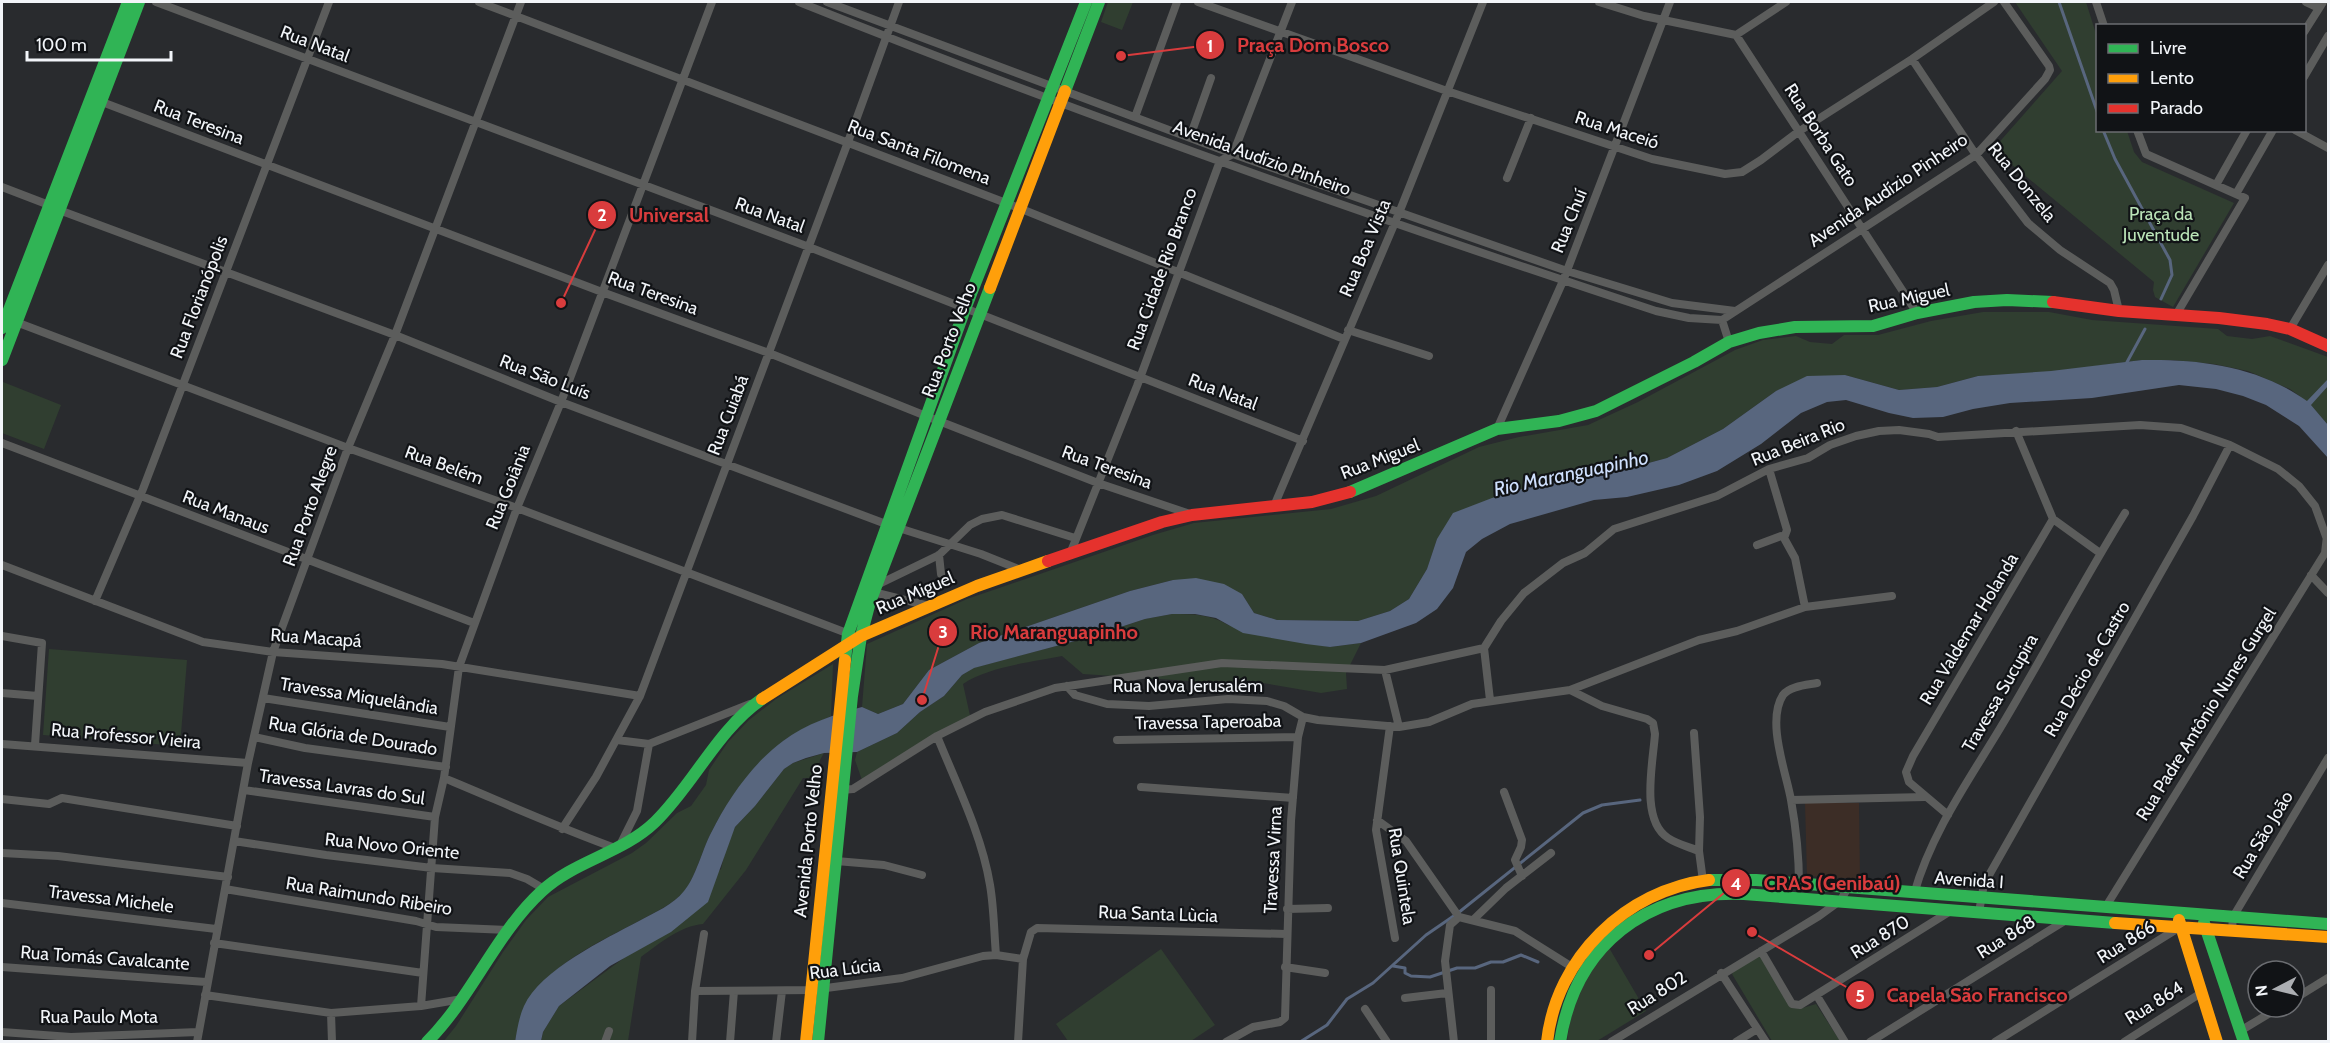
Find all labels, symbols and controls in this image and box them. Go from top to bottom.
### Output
street label: Rua Natal [277,21,354,68]
scale bar [27,24,171,62]
legend [2096,24,2306,132]
callout: Praça Dom Bosco [1195,26,1402,64]
text: Praça Dom Bosco [1237,33,1389,57]
text: 100 m [36,34,87,56]
text: 1 [1207,35,1213,57]
text: Livre [2150,37,2186,59]
text: Lento [2150,67,2194,89]
street label: Rua Borba Gato [1780,79,1862,191]
street label: Rua Teresina [151,95,248,149]
text: Parado [2150,97,2203,119]
street label: Rua Maceió [1572,106,1662,154]
street label: Rua Santa Filomena [844,115,994,190]
street label: Avenida Audízio Pinheiro [1170,116,1354,200]
street label: Avenida Audízio Pinheiro [1804,128,1972,252]
street label: Rua Donzela [1983,138,2061,227]
street label: Rua Cidade Rio Branco [1122,185,1202,353]
street label: Rua Chuí [1546,186,1592,256]
street label: Rua Natal [732,192,809,238]
callout: Universal [587,196,721,234]
street label: Rua Boa Vista [1335,196,1396,300]
text: Universal [629,203,709,227]
park label: Praça da Juventude [2122,203,2199,246]
text: 2 [597,204,607,226]
street label: Rua Florianópolis [165,232,233,362]
street label: Rua Teresina [605,266,702,320]
street label: Rua Miguel [1866,278,1953,317]
street label: Rua Porto Velho [917,279,981,401]
street label: Rua São Luís [496,350,594,404]
street label: Rua Natal [1185,369,1262,416]
street label: Rua Cuiabá [703,371,753,458]
street label: Rua Beira Rio [1748,413,1848,471]
street label: Rua Miguel [1337,434,1423,484]
street label: Rua Teresina [1059,440,1156,494]
street label: Rua Belém [402,441,486,489]
street label: Rua Goiânia [481,441,535,533]
street label: Rua Porto Alegre [278,443,342,569]
water label: Rio Maranguapinho [1491,445,1651,501]
street label: Rua Manaus [179,485,273,539]
street label: Rua Valdemar Holanda [1915,549,2023,709]
street label: Rua Miguel [873,566,958,619]
street label: Rua Décio de Castro [2039,597,2135,741]
street label: Rua Padre Antônio Nunes Gurgel [2131,603,2281,825]
callout: Rio Maranguapinho [928,613,1150,651]
text: Rio Maranguapinho [970,620,1138,644]
text: 3 [938,621,948,643]
street label: Rua Macapá [270,624,363,652]
street label: Travessa Sucupira [1957,630,2043,756]
street label: Travessa Miquelândia [278,673,440,719]
street label: Rua Nova Jerusalém [1113,675,1263,697]
street label: Travessa Taperoaba [1135,710,1282,734]
street label: Rua Glória de Dourado [267,712,439,760]
street label: Rua Professor Vieira [50,718,202,754]
street label: Avenida Porto Velho [789,763,827,919]
street label: Travessa Lavras do Sul [258,764,427,810]
street label: Rua São João [2228,787,2298,883]
street label: Travessa Virna [1259,805,1287,914]
street label: Rua Quintela [1383,826,1421,926]
street label: Rua Novo Oriente [324,828,460,864]
callout: CRAS (Genibaú) [1721,864,1912,902]
street label: Avenida I [1934,867,2004,893]
text: CRAS (Genibaú) [1763,871,1901,895]
street label: Rua Raimundo Ribeiro [284,872,454,920]
text: 4 [1730,873,1742,895]
street label: Travessa Michele [47,880,175,918]
street label: Rua Santa Lùcia [1098,901,1218,927]
street label: Rua 870 [1847,910,1913,964]
street label: Rua 868 [1973,910,2039,964]
street label: Rua 866 [2093,916,2159,968]
street label: Rua Tomás Cavalcante [20,941,190,975]
street label: Rua Lúcia [808,954,882,984]
north arrow [2246,959,2306,1019]
street label: Rua 802 [1623,966,1691,1020]
callout: Capela São Francisco [1845,976,2080,1014]
street label: Rua 864 [2121,977,2187,1029]
text: Capela São Francisco [1886,983,2068,1007]
text: N [2251,984,2272,998]
text: 5 [1855,985,1865,1007]
street label: Rua Paulo Mota [40,1006,158,1028]

